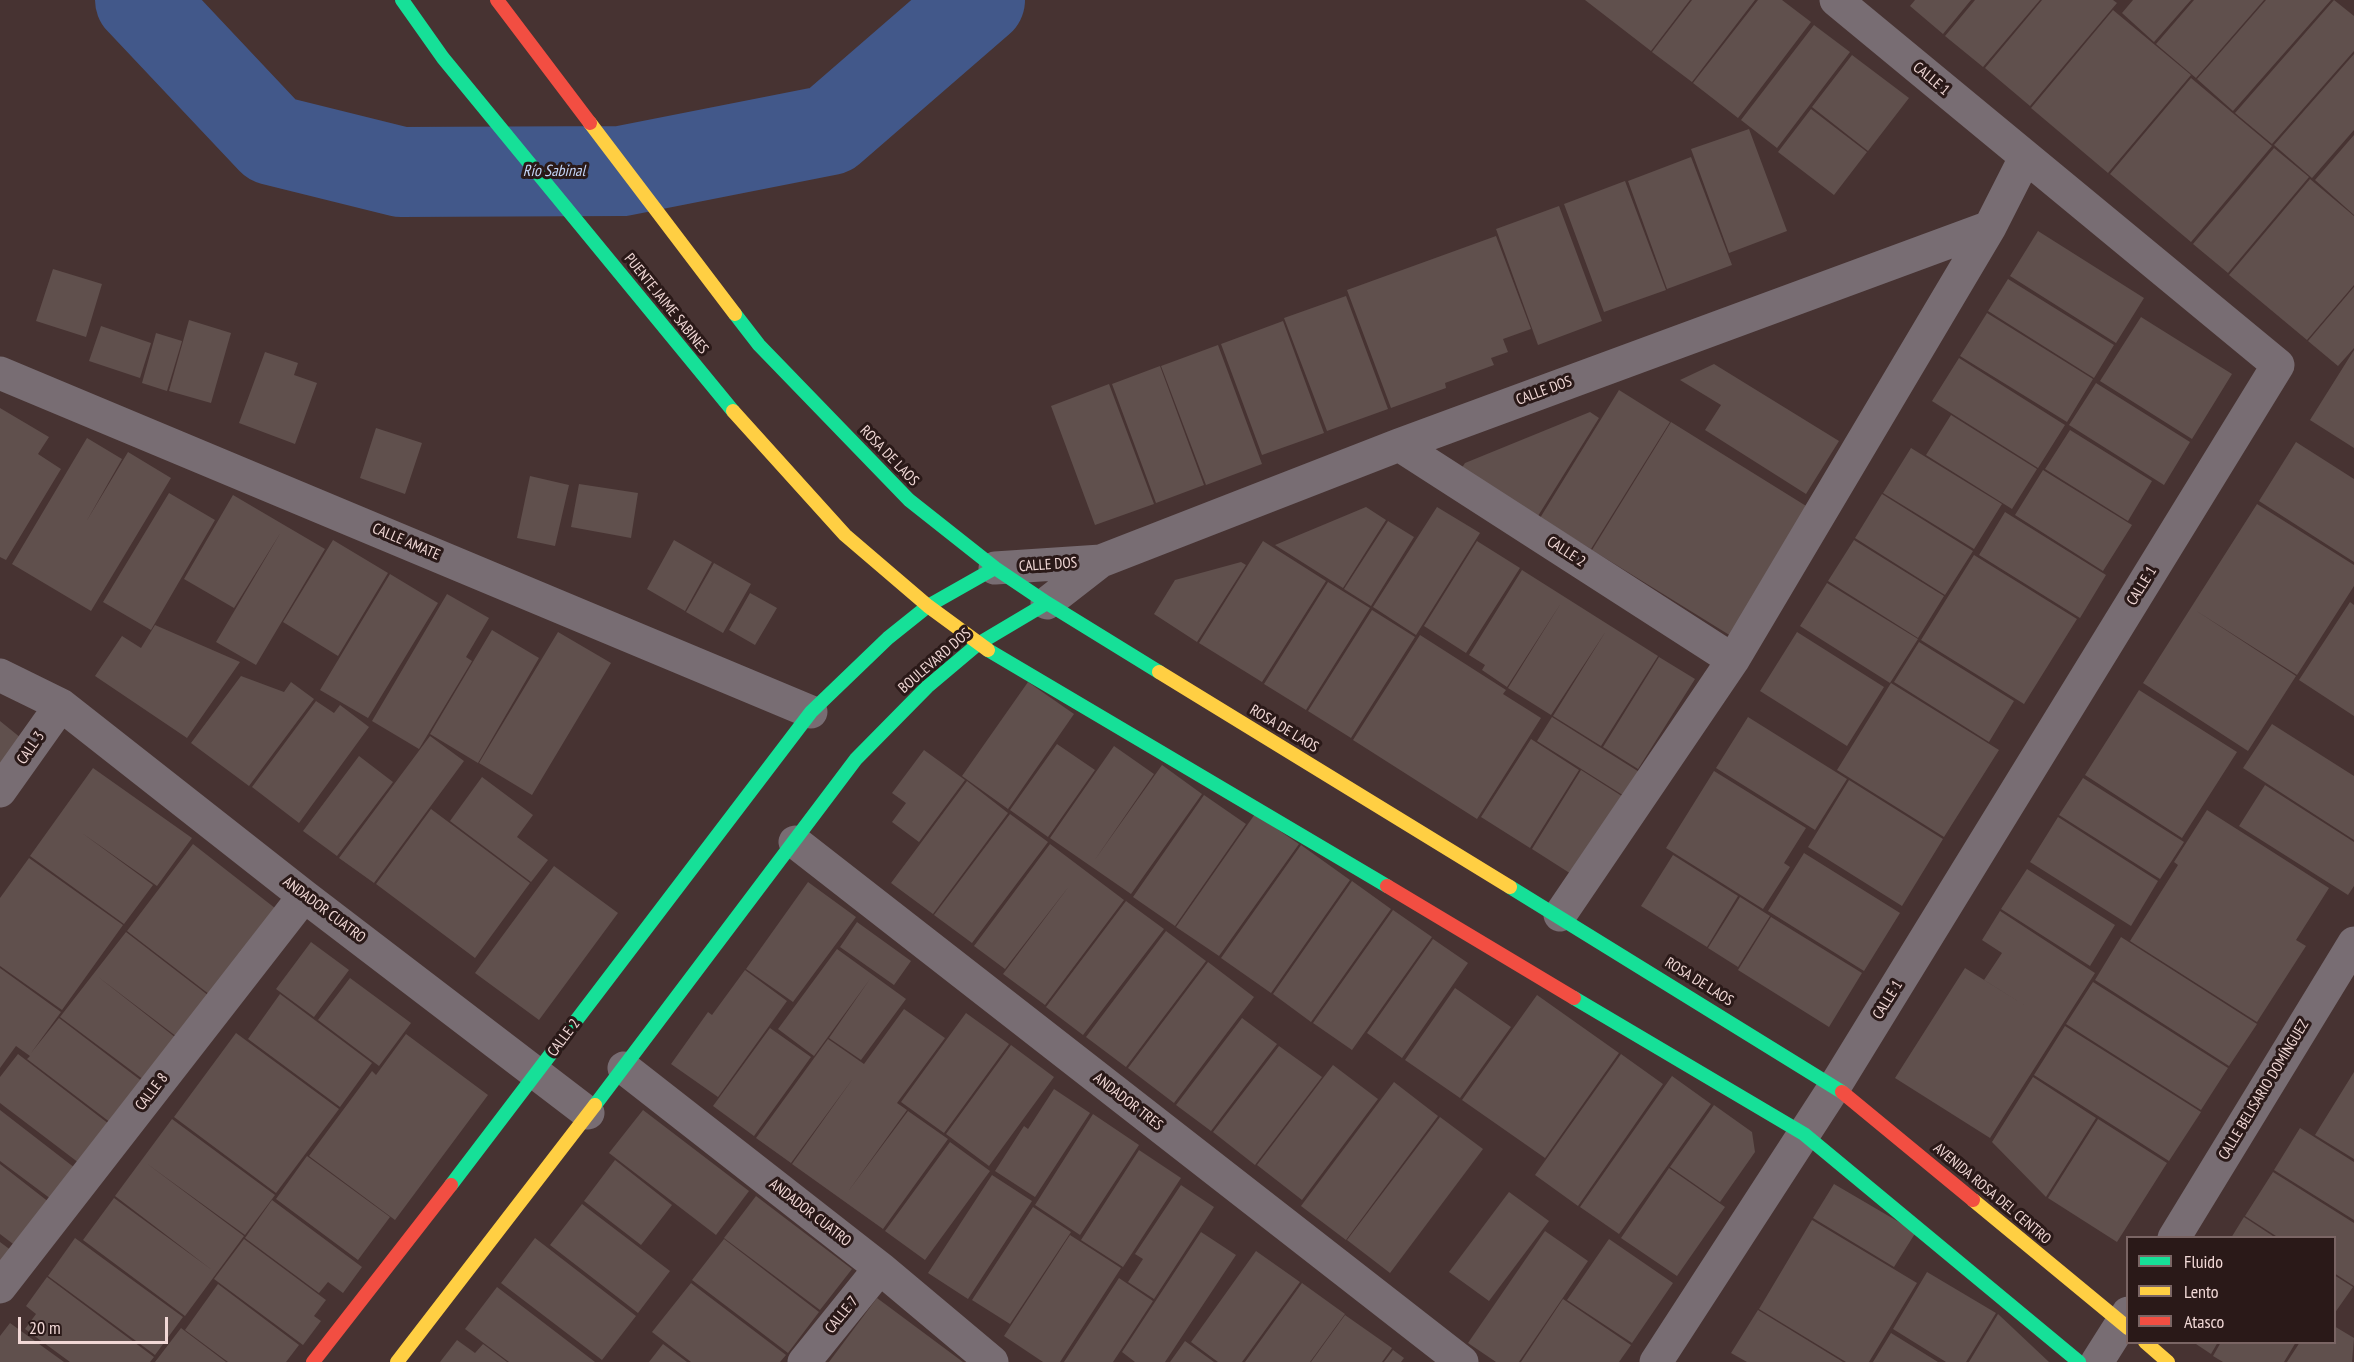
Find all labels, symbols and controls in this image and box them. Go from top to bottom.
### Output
street label: CALLE 1 [1909,58,1953,100]
water label: Río Sabinal [523,161,585,181]
street label: PUENTE JAIME SABINES [620,250,712,358]
street label: CALLE DOS [1514,373,1574,409]
street label: ROSA DE LAOS [856,422,922,490]
street label: CALLE AMATE [369,520,443,564]
street label: CALLE 2 [1543,533,1589,571]
street label: CALLE DOS [1018,554,1078,576]
street label: CALLE 1 [2123,563,2161,609]
street label: BOULEVARD DOS [895,625,975,697]
street label: ROSA DE LAOS [1246,701,1322,757]
street label: CALL 3 [13,728,49,768]
street label: ANDADOR CUATRO [279,873,369,947]
street label: ROSA DE LAOS [1662,954,1736,1010]
street label: CALLE 1 [1869,977,1907,1023]
street label: CALLE 2 [544,1016,584,1060]
street label: CALLE BELISARIO DOMÍNGUEZ [2215,1017,2313,1163]
street label: ANDADOR TRES [1090,1069,1166,1135]
street label: CALLE 8 [132,1070,172,1114]
street label: AVENIDA ROSA DEL CENTRO [1930,1140,2054,1248]
street label: ANDADOR CUATRO [765,1175,855,1251]
legend [2126,1236,2336,1344]
text: Fluido [2184,1250,2223,1273]
text: Lento [2184,1280,2219,1303]
street label: CALLE 7 [822,1293,862,1337]
scale bar [21,1305,171,1343]
text: Atasco [2184,1310,2224,1333]
text: 20 m [29,1316,61,1339]

